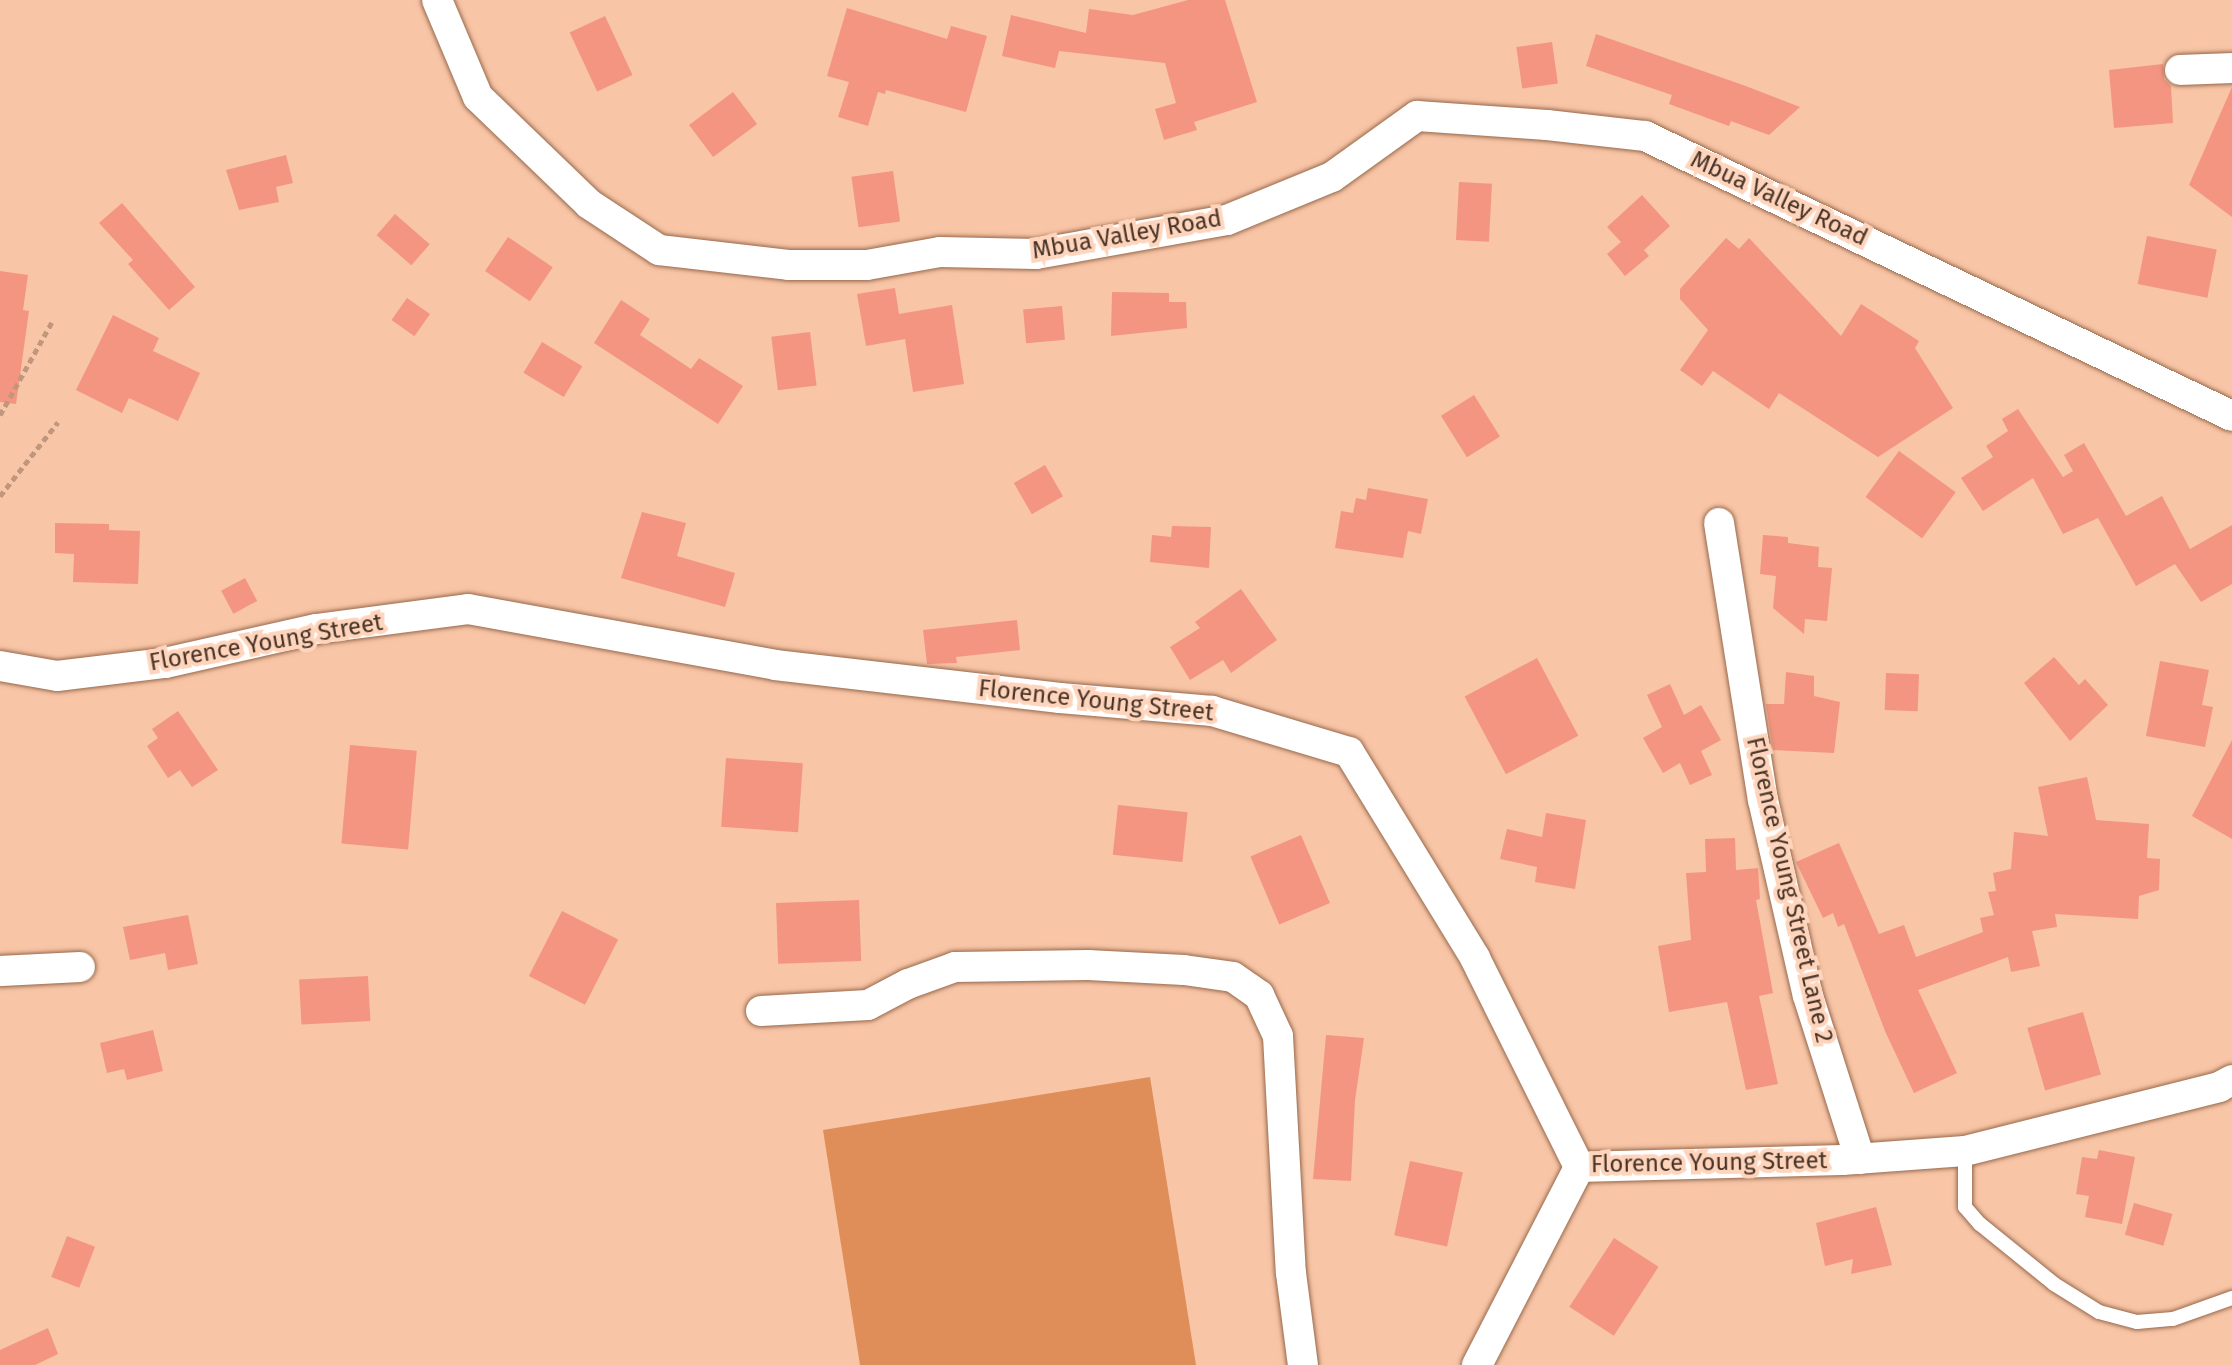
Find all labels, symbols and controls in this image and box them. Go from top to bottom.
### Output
street label: Mbua Valley Road [1686,145,1872,253]
street label: Mbua Valley Road [1030,204,1224,266]
street label: Florence Young Street [147,608,385,678]
street label: Florence Young Street [977,674,1215,728]
street label: Florence Young Street Lane 2 [1740,734,1838,1046]
street label: Florence Young Street [1591,1147,1827,1179]

